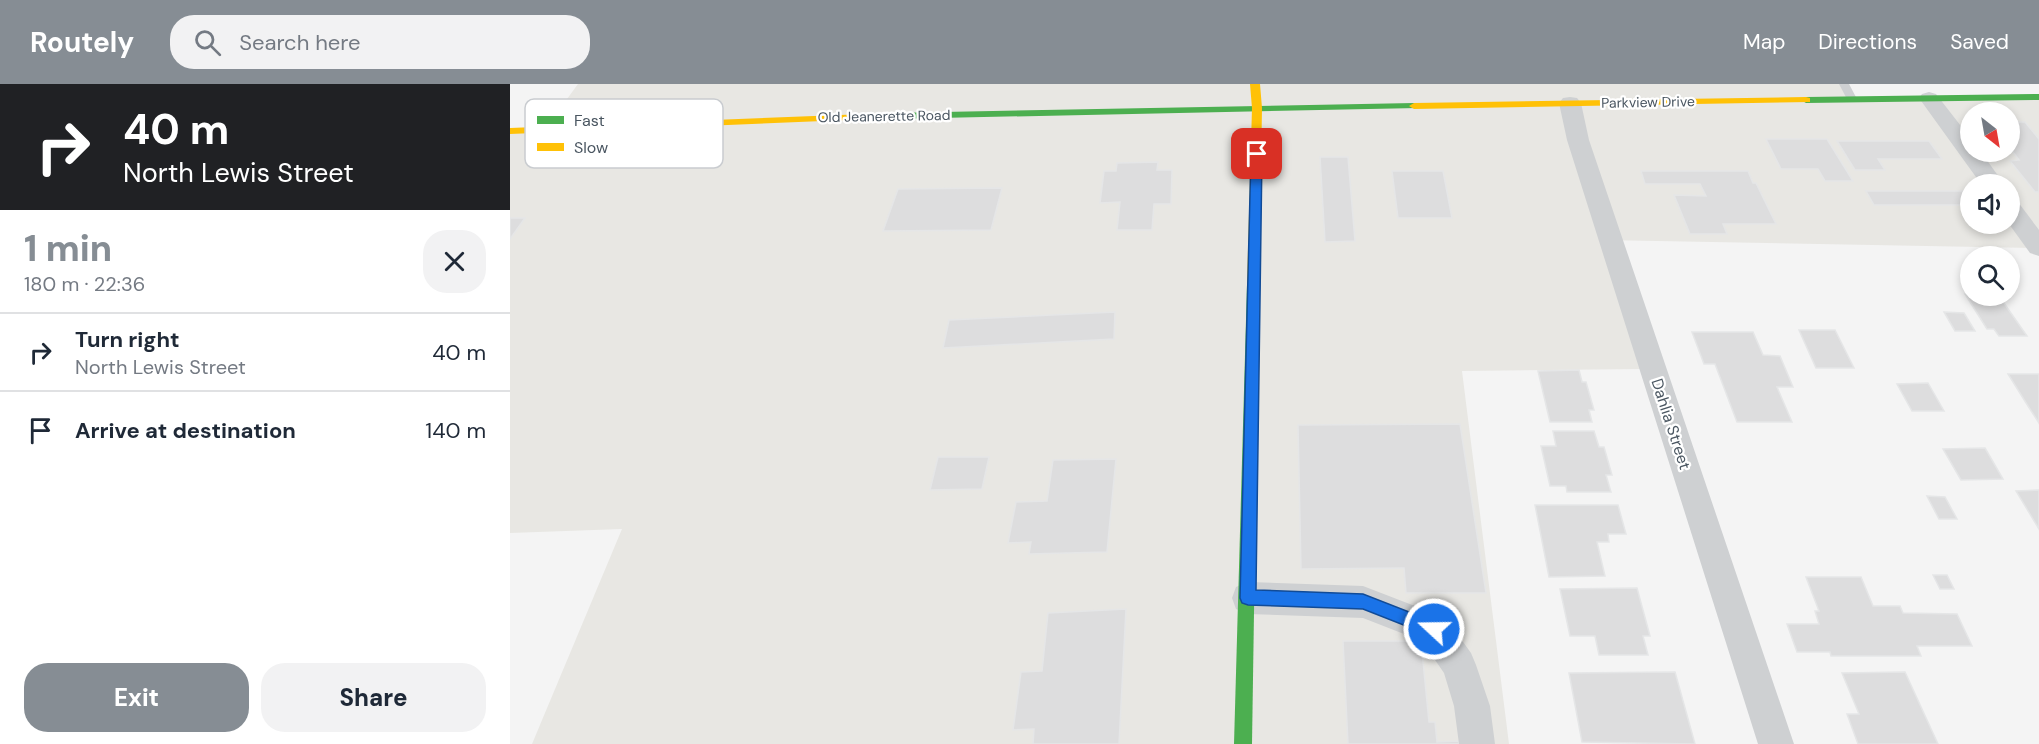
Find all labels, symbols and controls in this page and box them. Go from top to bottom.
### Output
search box [170,15,590,69]
text: Routely [30,24,134,61]
icon: search [191,26,224,59]
text: Search here [239,28,361,57]
text: Map [1743,28,1785,56]
text: Directions [1818,28,1917,56]
text: Saved [1950,28,2009,56]
street label: Parkview Drive [1601,92,1695,112]
legend [525,99,723,168]
text: 40 m [123,102,229,157]
north arrow [1960,102,2020,162]
map controls [1960,102,2020,306]
street label: Old Jeanerette Road [817,106,951,126]
icon: right [24,108,102,186]
text: Fast [574,110,605,131]
pin [1231,128,1282,179]
text: Slow [574,137,608,158]
icon: arrive [1240,137,1273,170]
text: North Lewis Street [123,155,354,190]
button: sound [1960,174,2020,234]
text: 1 min [24,225,112,272]
button: close [423,230,486,293]
button: search [1960,246,2020,306]
text: 180 m · 22:36 [24,271,145,297]
text: Turn right [75,325,180,354]
icon: right [24,336,57,369]
text: 40 m [432,338,486,367]
text: North Lewis Street [75,354,246,380]
street label: Dahlia Street [1646,376,1696,472]
icon: arrive [24,414,57,447]
text: Arrive at destination [75,416,296,445]
text: 140 m [425,416,486,445]
position arrow [1402,597,1466,661]
button: Exit [24,663,249,732]
button: Share [261,663,486,732]

